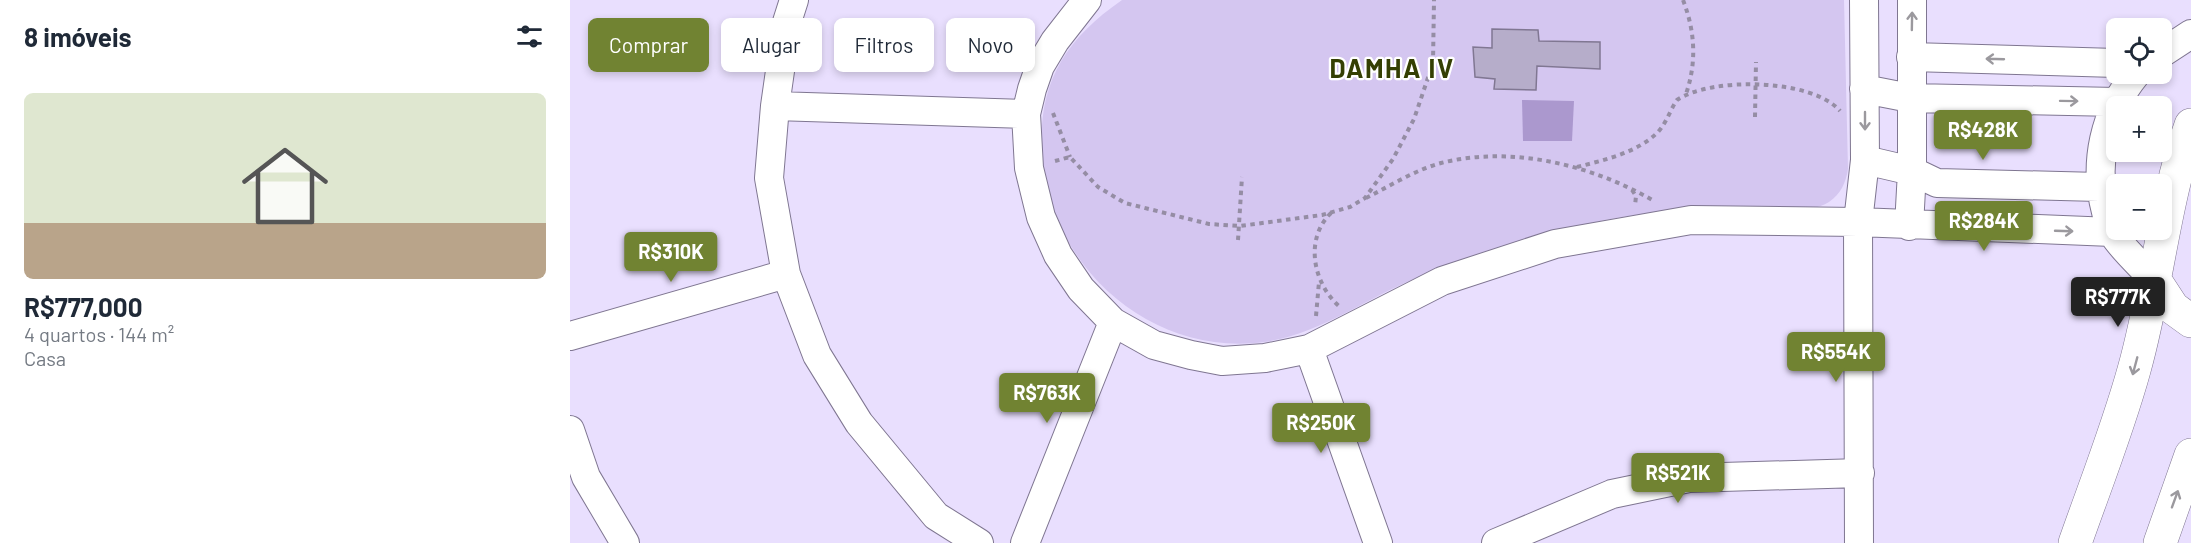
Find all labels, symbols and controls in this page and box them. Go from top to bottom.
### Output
one-way arrow [1906,12,1918,32]
chip: Comprar [588,18,709,72]
chip: Alugar [721,18,822,72]
chip: Filtros [834,18,934,72]
chip: Novo [946,18,1035,72]
map controls [2106,18,2172,240]
button: locate [2106,18,2172,84]
icon: filters [513,20,546,53]
text: 8 imóveis [24,21,132,52]
district label: DAMHA IV [1329,52,1455,83]
one-way arrow [1986,54,2006,65]
one-way arrow [2059,95,2079,107]
button: + [2106,96,2172,162]
pin: R$428K [1934,110,2032,161]
one-way arrow [1859,111,1871,131]
text: R$428K [1948,117,2018,141]
icon: home [231,132,339,240]
button: − [2106,174,2172,240]
pin: R$284K [1935,201,2033,252]
text: R$284K [1949,208,2019,232]
one-way arrow [2053,225,2073,237]
pin: R$310K [622,232,720,283]
text: R$310K [638,239,704,263]
pin: R$777K [2069,277,2167,328]
text: R$777K [2085,284,2151,308]
text: R$777,000 [24,291,142,322]
text: 4 quartos · 144 m² [24,322,174,346]
pin: R$554K [1787,332,1885,383]
text: R$554K [1801,339,1871,363]
text: Casa [24,346,66,370]
one-way arrow [2129,356,2140,375]
pin: R$763K [998,373,1096,424]
text: R$763K [1013,380,1081,404]
pin: R$250K [1272,403,1370,454]
text: R$250K [1286,410,1356,434]
pin: R$521K [1629,453,1727,504]
text: R$521K [1645,460,1711,484]
one-way arrow [2171,490,2182,509]

